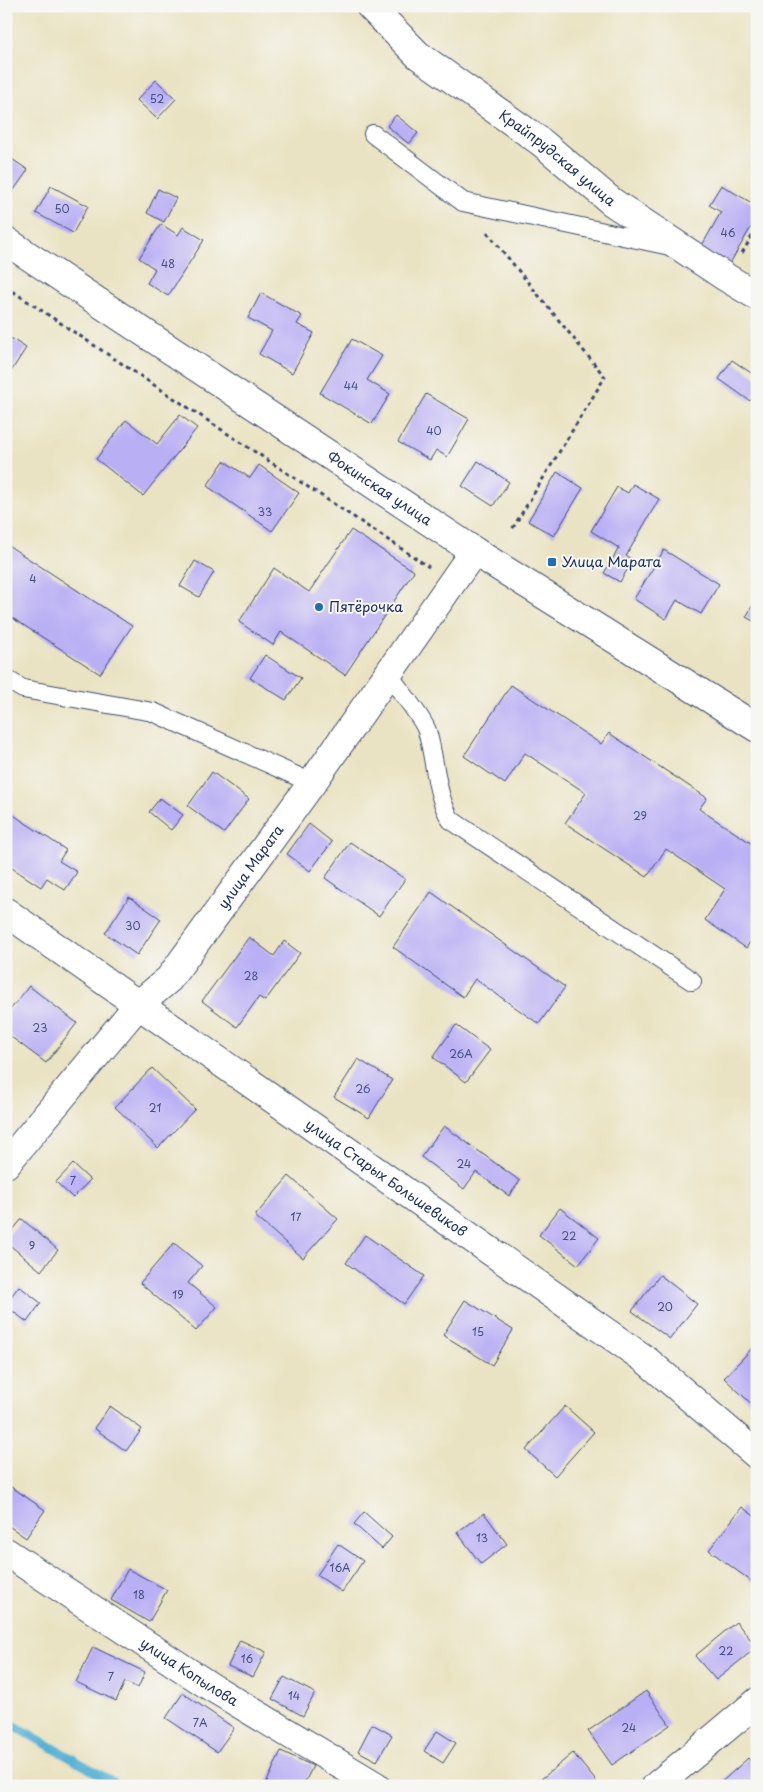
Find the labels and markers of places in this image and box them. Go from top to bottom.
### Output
place label: Улица Марата [562,551,661,572]
marker: Улица Марата [546,556,558,568]
place label: Пятёрочка [329,596,403,617]
marker: Пятёрочка [313,601,325,613]

